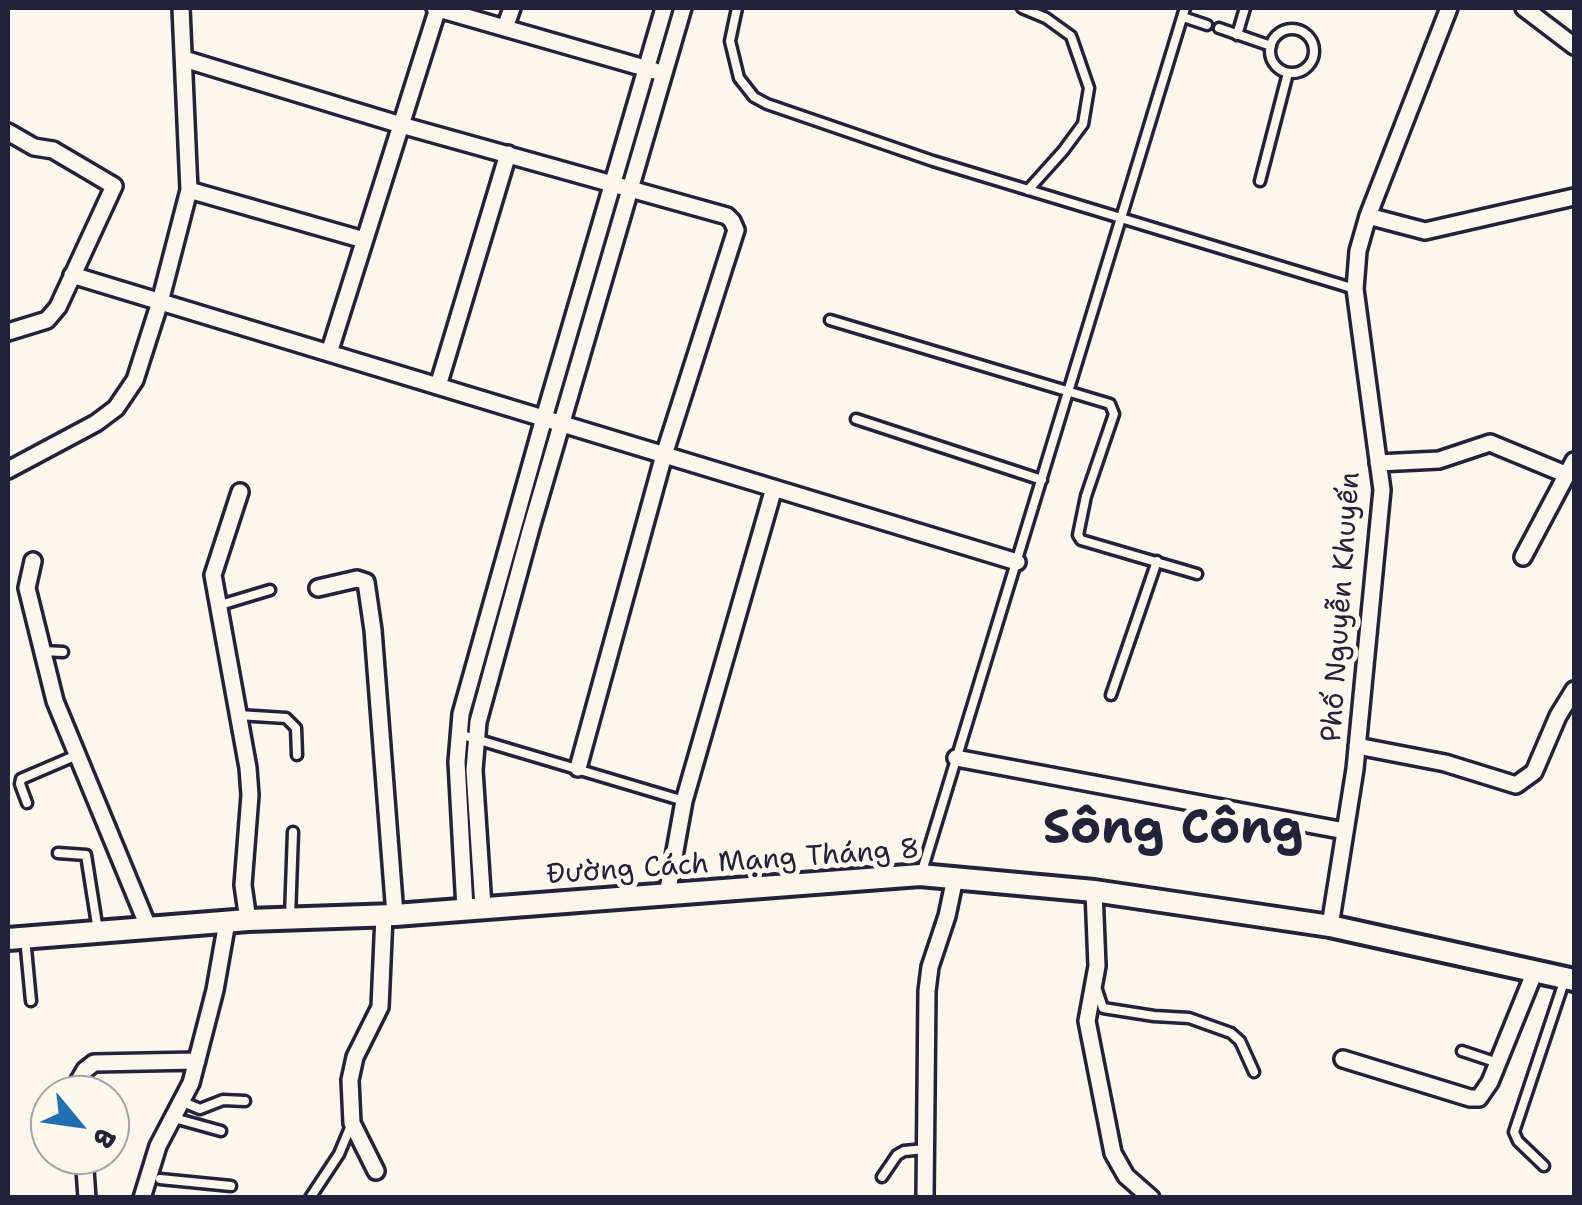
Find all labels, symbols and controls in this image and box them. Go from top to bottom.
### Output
street label: Phố Nguyễn Khuyến [1316,471,1368,743]
district label: Sông Công [1043,801,1303,859]
street label: Đường Cách Mạng Tháng 8 [545,833,921,893]
north arrow [30,1075,130,1175]
text: B [84,1122,125,1155]

